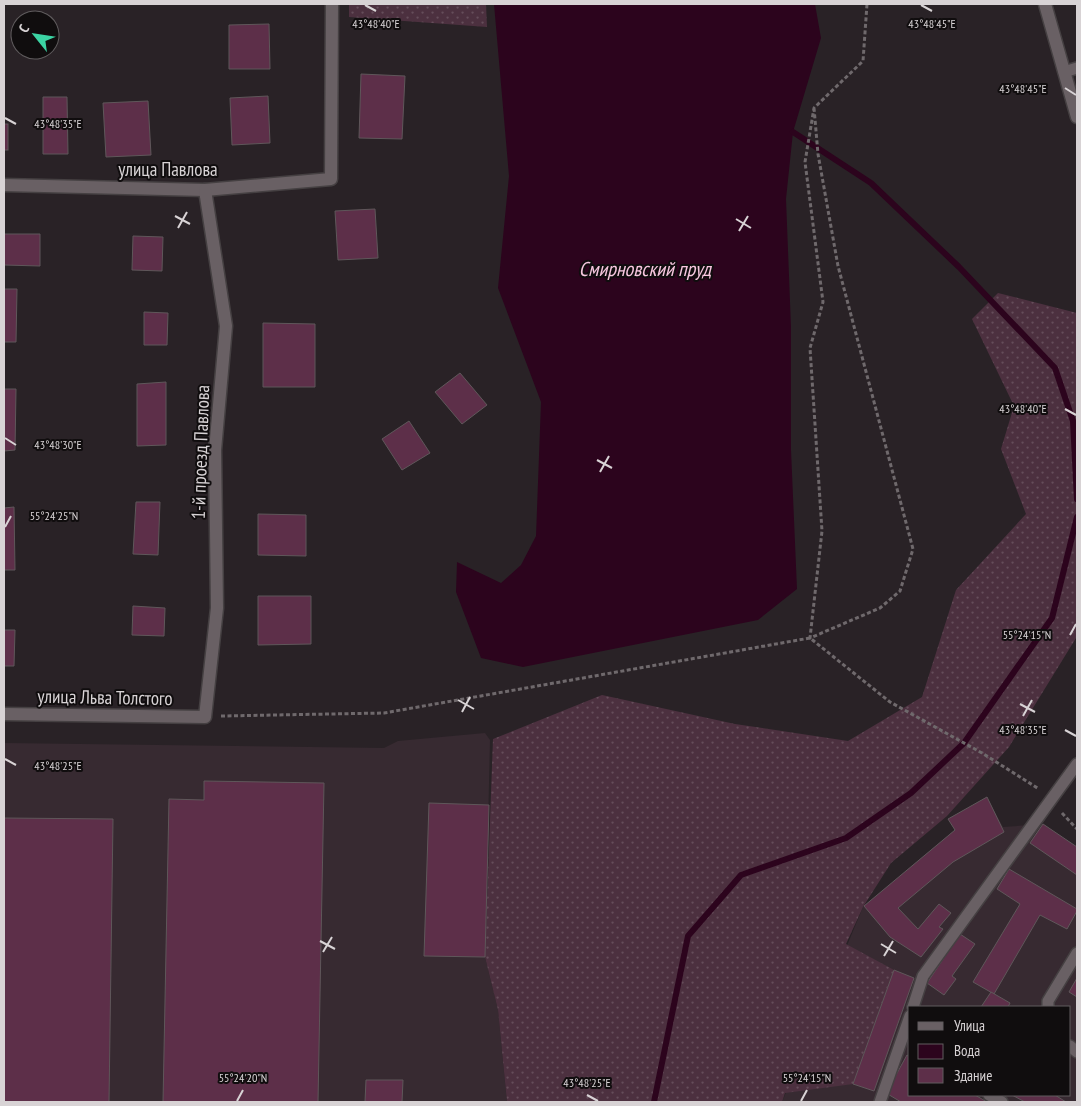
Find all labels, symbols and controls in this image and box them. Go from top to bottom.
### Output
north arrow [10,10,60,60]
text: 43°48'40"E [352,16,400,31]
text: 43°48'45"E [908,16,956,31]
text: С [14,21,33,36]
text: 43°48'45"E [999,81,1047,96]
text: 43°48'35"E [34,116,82,131]
street label: улица Павлова [118,157,218,181]
water label: Смирновский пруд [579,256,712,282]
street label: 1-й проезд Павлова [186,384,214,520]
text: 43°48'40"E [999,401,1047,416]
text: 43°48'30"E [34,437,82,452]
text: 55°24'25"N [30,508,78,523]
text: 55°24'15"N [1003,627,1051,642]
street label: улица Льва Толстого [37,684,173,710]
text: 43°48'35"E [999,722,1047,737]
text: 43°48'25"E [34,758,82,773]
legend [908,1006,1071,1096]
text: Улица [954,1016,985,1035]
text: Вода [954,1041,980,1060]
text: Здание [954,1066,992,1085]
text: 55°24'20"N [219,1070,267,1085]
text: 55°24'15"N [783,1070,831,1085]
text: 43°48'25"E [563,1075,611,1090]

